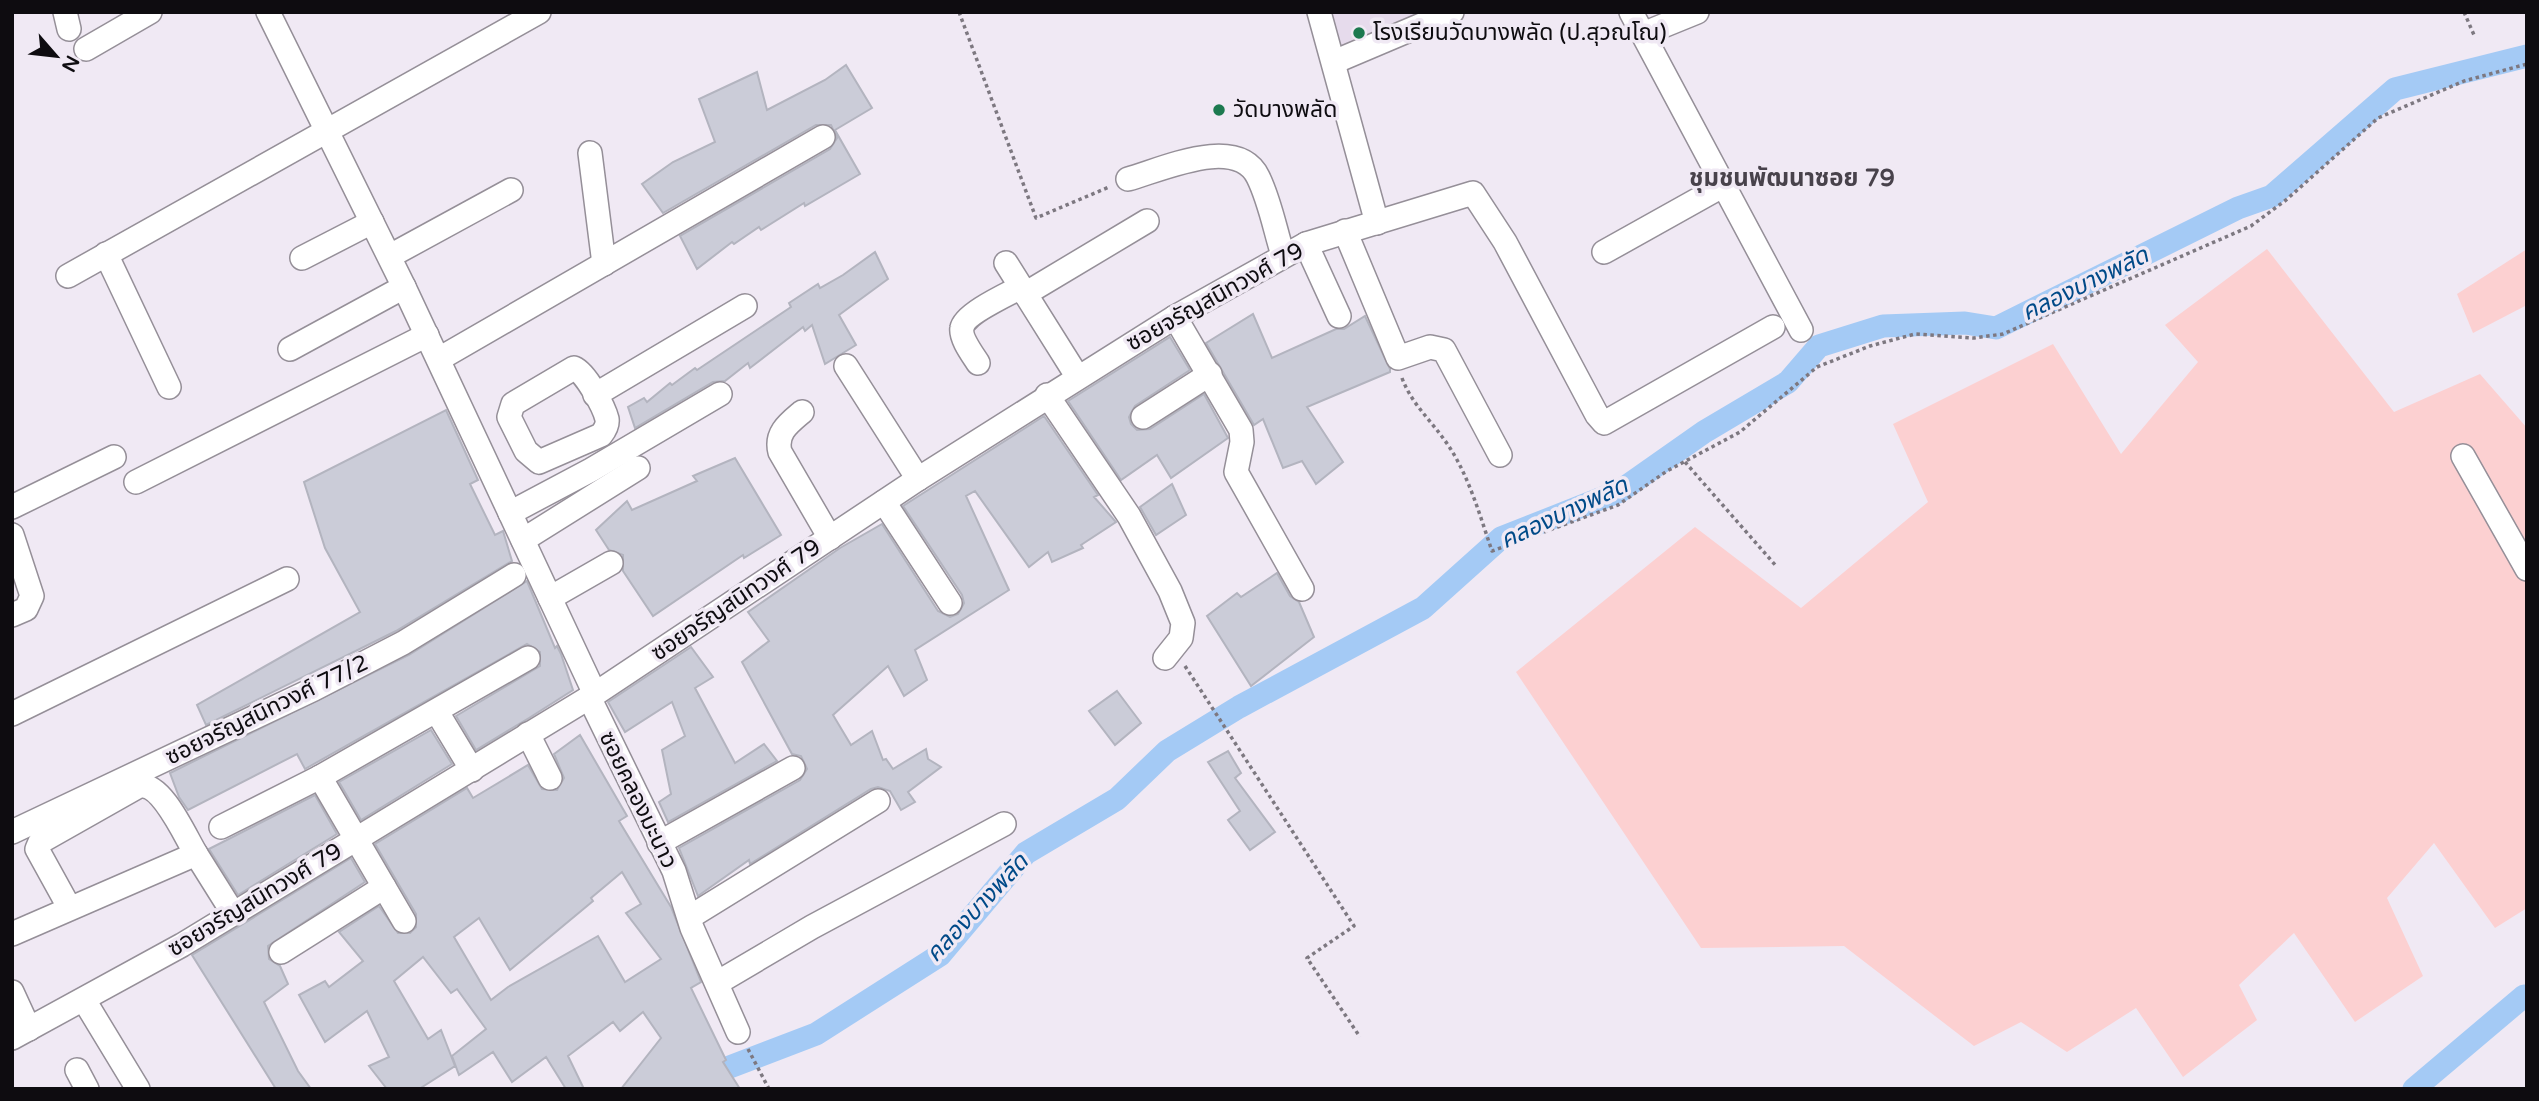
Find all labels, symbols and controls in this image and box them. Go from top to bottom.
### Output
place label: โรงเรียนวัดบางพลัด (ป.สุวณโณ) [1373,19,1667,47]
north arrow [21,21,91,91]
marker: โรงเรียนวัดบางพลัด (ป.สุวณโณ) [1351,25,1367,41]
text: N [57,52,83,75]
place label: วัดบางพลัด [1233,96,1337,124]
marker: วัดบางพลัด [1211,102,1227,118]
district label: ชุมชนพัฒนาซอย 79 [1689,164,1895,193]
street label: ซอยจรัญสนิทวงศ์ 79 [1122,237,1308,357]
water label: คลองบางพลัด [2017,240,2154,327]
water label: คลองบางพลัด [1496,470,1633,555]
street label: ซอยจรัญสนิทวงศ์ 79 [646,533,826,667]
street label: ซอยจรัญสนิทวงศ์ 77/2 [161,649,373,771]
street label: ซอยคลองมะนาว [593,727,683,873]
street label: ซอยจรัญสนิทวงศ์ 79 [163,837,347,963]
water label: คลองบางพลัด [920,847,1035,968]

